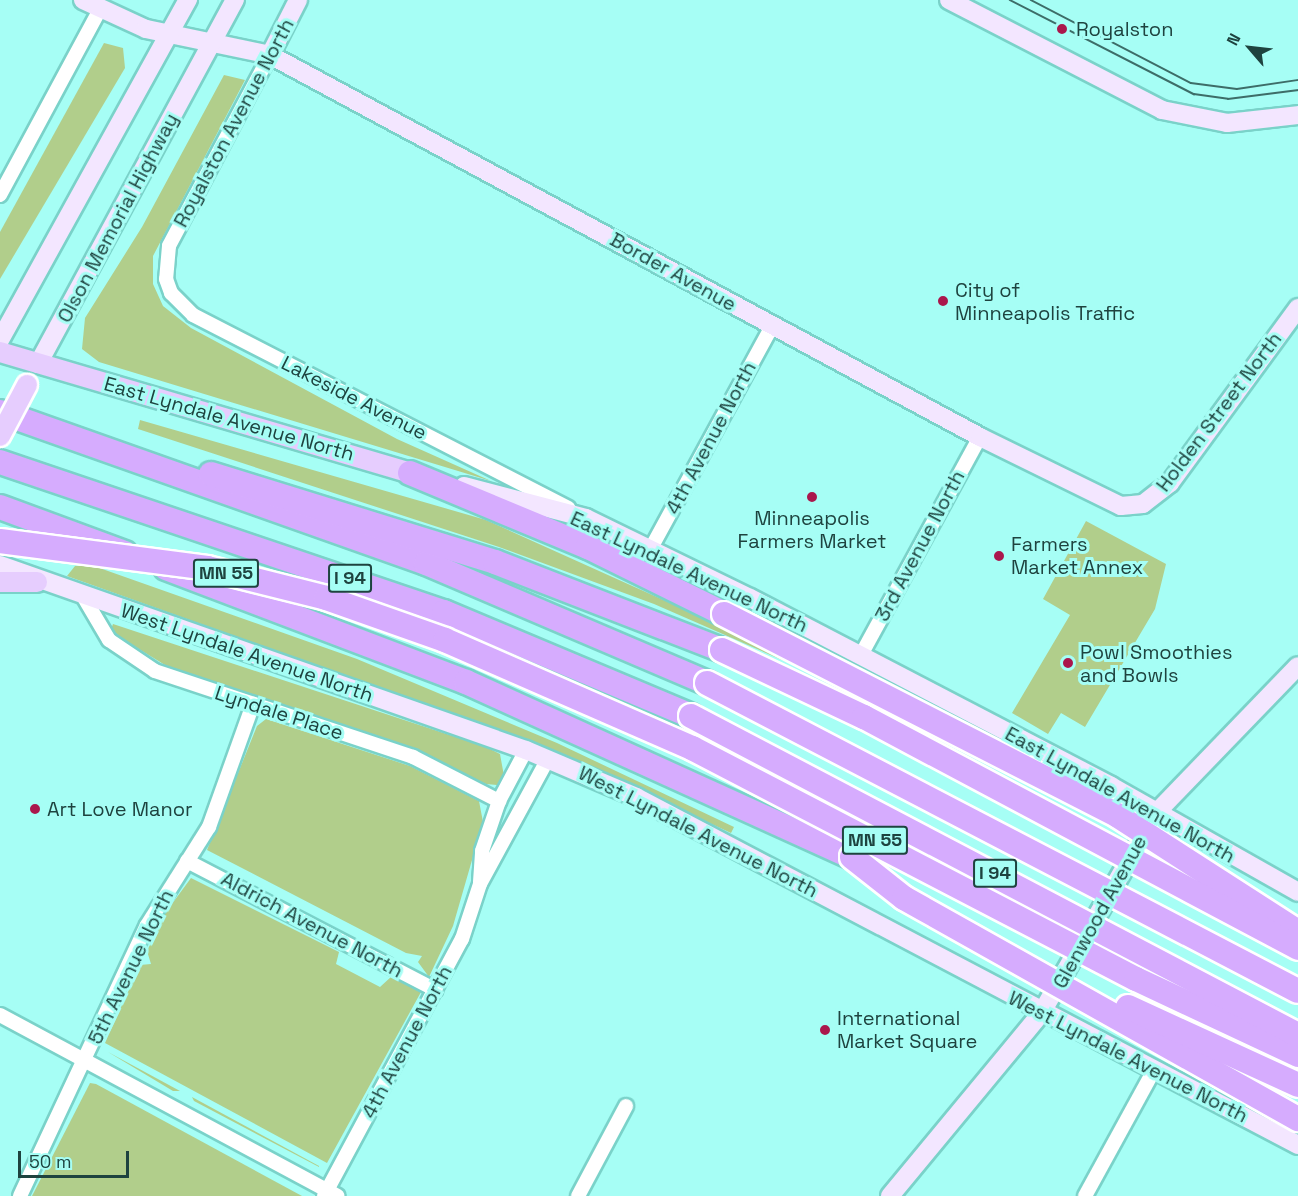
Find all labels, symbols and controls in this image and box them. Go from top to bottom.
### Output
street label: Royalston Avenue North [169,15,299,231]
place label: Royalston [1076,17,1173,41]
north arrow [1220,18,1280,78]
marker: Royalston [1053,20,1071,38]
text: N [1222,30,1245,49]
street label: Olson Memorial Highway [53,109,183,327]
street label: Border Avenue [606,227,740,317]
place label: City of Minneapolis Traffic [955,278,1136,325]
marker: City of Minneapolis Traffic [936,294,950,308]
street label: Holden Street North [1151,328,1287,496]
street label: Lakeside Avenue [277,351,431,445]
street label: 4th Avenue North [661,358,761,518]
street label: East Lyndale Avenue North [101,372,357,466]
street label: 3rd Avenue North [870,466,970,626]
marker: Minneapolis Farmers Market [805,490,819,504]
street label: East Lyndale Avenue North [566,506,812,638]
place label: Minneapolis Farmers Market [738,506,886,553]
place label: Farmers Market Annex [1011,532,1144,579]
marker: Farmers Market Annex [992,549,1006,563]
road number: MN 55 [192,558,260,588]
road number: I 94 [328,563,372,593]
street label: West Lyndale Avenue North [117,598,377,708]
place label: Powl Smoothies and Bowls [1080,640,1232,687]
marker: Powl Smoothies and Bowls [1061,656,1075,670]
street label: Lyndale Place [212,681,346,745]
street label: East Lyndale Avenue North [1001,722,1239,868]
street label: West Lyndale Avenue North [574,761,822,903]
place label: Art Love Manor [47,797,193,821]
marker: Art Love Manor [28,802,42,816]
road number: MN 55 [840,825,910,855]
street label: Glenwood Avenue [1048,831,1152,993]
road number: I 94 [972,858,1018,888]
street label: Aldrich Avenue North [217,867,407,983]
street label: 5th Avenue North [83,886,179,1048]
street label: 4th Avenue North [357,962,457,1122]
street label: West Lyndale Avenue North [1004,986,1252,1128]
place label: International Market Square [837,1006,977,1053]
marker: International Market Square [818,1023,832,1037]
scale bar [21,1139,132,1177]
text: 50 m [29,1150,71,1173]

